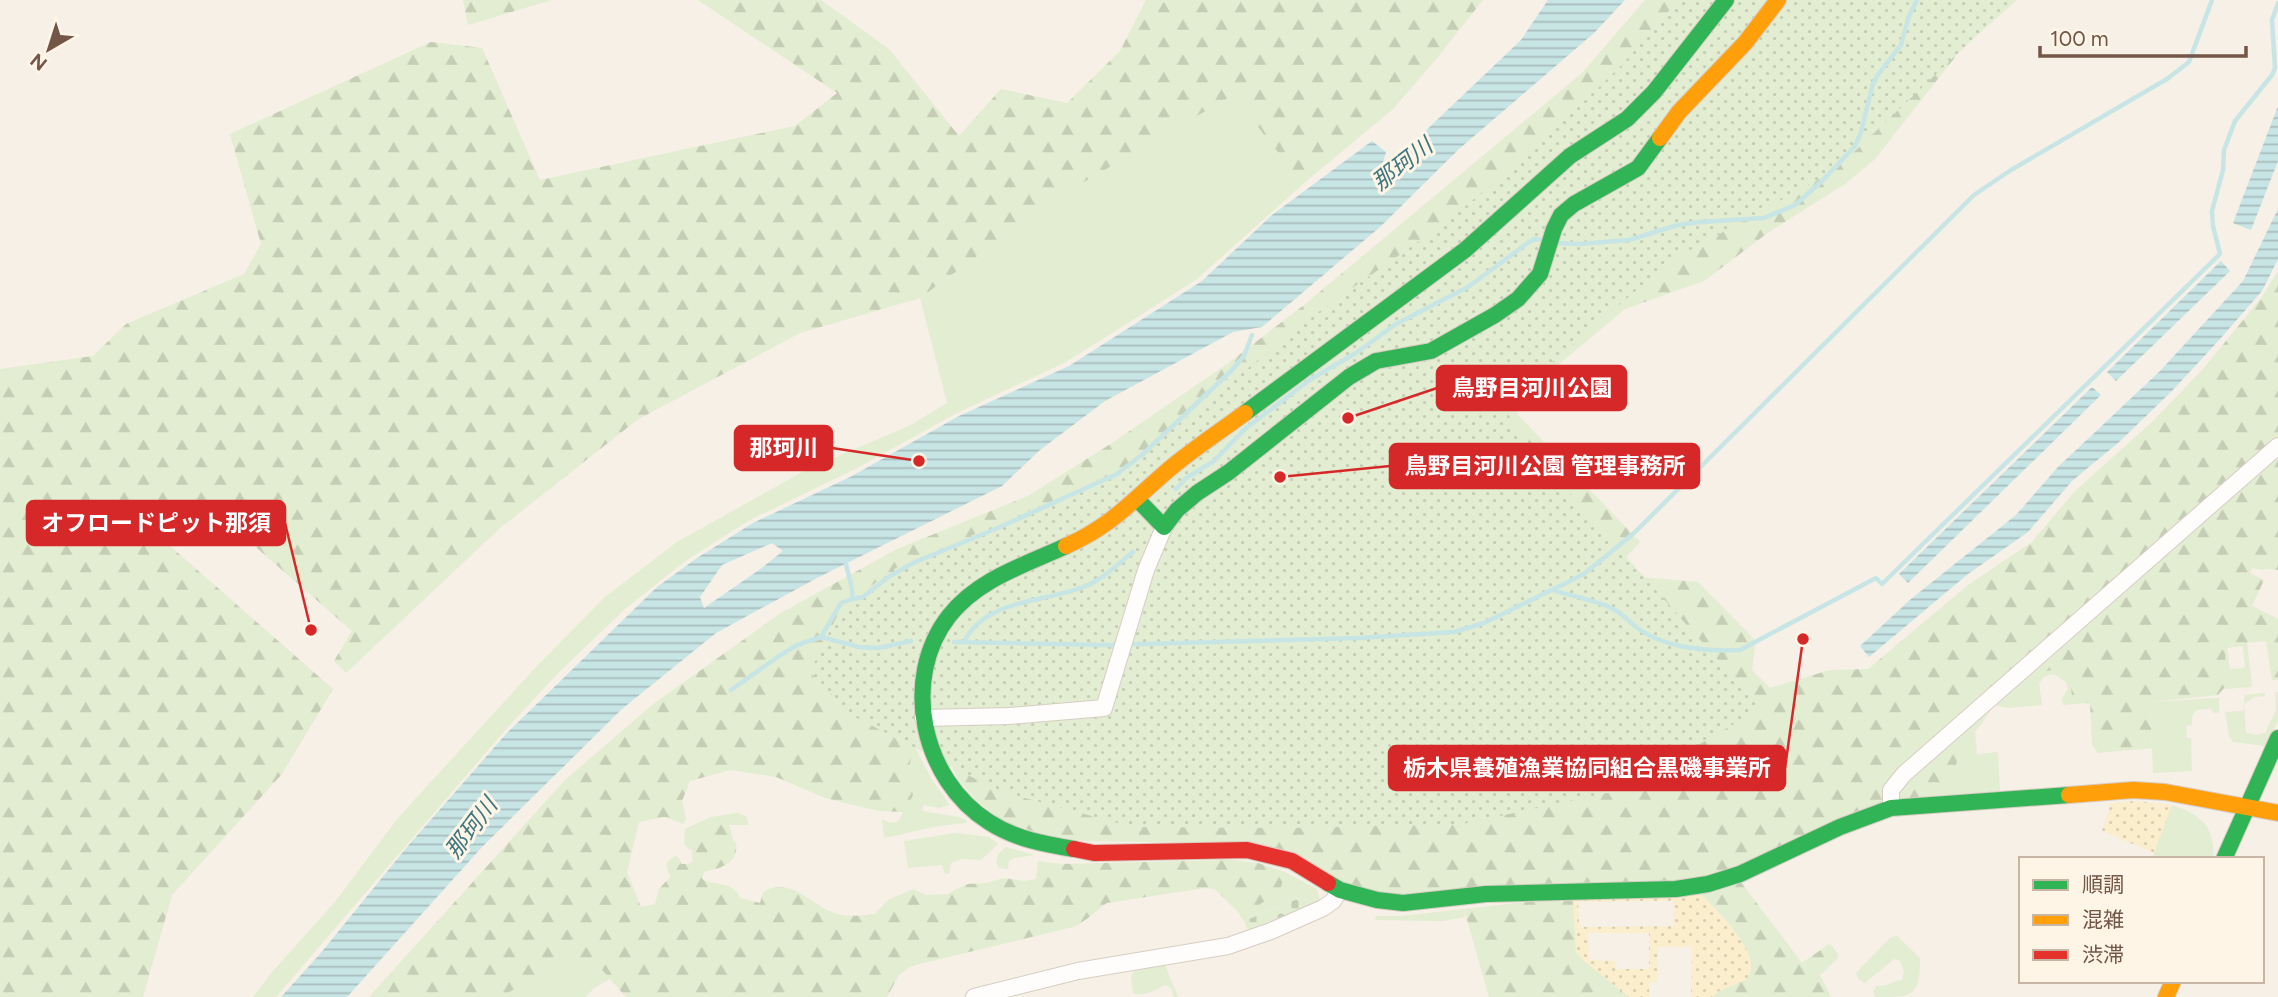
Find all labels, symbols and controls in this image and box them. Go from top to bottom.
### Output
north arrow [14,14,84,84]
scale bar [2040,14,2246,58]
text: 100 m [2050,26,2109,51]
text: N [26,48,52,75]
water label: 那珂川 [1366,130,1440,196]
callout: 鳥野目河川公園 [1437,366,1626,410]
text: 鳥野目河川公園 [1452,374,1613,402]
callout: 那珂川 [735,426,832,470]
text: 那珂川 [750,434,819,462]
callout: 鳥野目河川公園 管理事務所 [1390,444,1699,488]
text: 鳥野目河川公園 管理事務所 [1404,452,1686,480]
callout: オフロードピット那須 [27,501,285,545]
text: オフロードピット那須 [41,509,271,537]
callout: 栃木県養殖漁業協同組合黒磯事業所 [1389,746,1785,790]
text: 栃木県養殖漁業協同組合黒磯事業所 [1403,754,1771,782]
water label: 那珂川 [439,790,505,864]
legend [2019,857,2264,983]
text: 順調 [2082,872,2124,897]
text: 混雑 [2082,907,2124,932]
text: 渋滞 [2082,942,2124,967]

